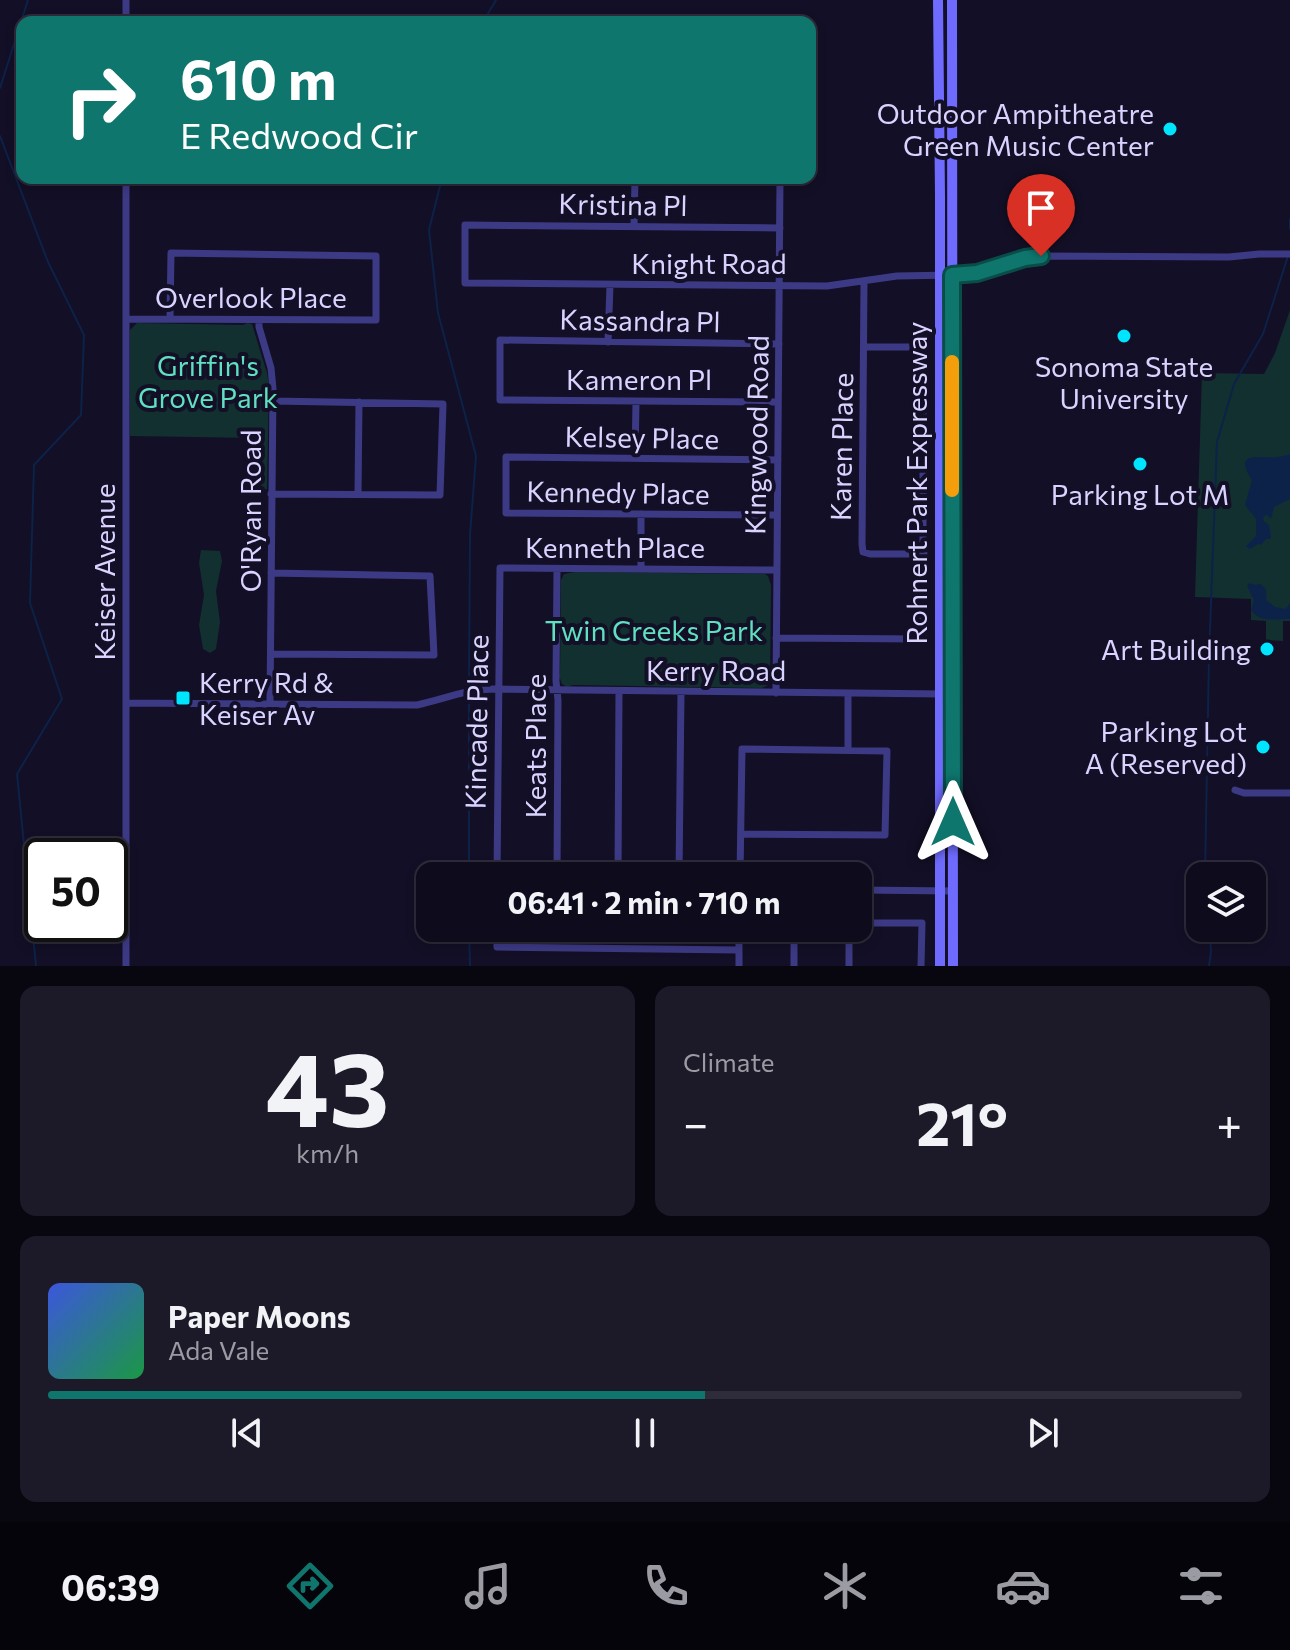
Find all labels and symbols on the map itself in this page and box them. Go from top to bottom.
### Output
place label: Outdoor Ampitheatre Green Music Center [877,96,1154,162]
marker: Outdoor Ampitheatre Green Music Center [1161,120,1179,138]
pin [1007,174,1075,256]
street label: Kristina Pl [558,186,688,222]
street label: Knight Road [631,246,787,280]
street label: Overlook Place [155,280,347,314]
street label: Kassandra Pl [559,302,721,338]
street label: Rohnert Park Expressway [899,321,933,645]
marker: Sonoma State University [1115,327,1133,345]
street label: Kingwood Road [737,335,775,535]
park label: Griffin's Grove Park [138,348,278,414]
place label: Sonoma State University [1035,349,1213,415]
street label: Kameron Pl [566,362,712,396]
street label: Karen Place [823,373,859,521]
street label: Kelsey Place [564,419,720,455]
street label: O'Ryan Road [233,430,267,592]
marker: Parking Lot M [1131,455,1149,473]
street label: Kennedy Place [526,473,710,511]
place label: Parking Lot M [1051,477,1229,511]
street label: Keiser Avenue [87,483,121,661]
street label: Kenneth Place [525,530,705,564]
park label: Twin Creeks Park [545,613,763,647]
place label: Art Building [1101,632,1251,666]
street label: Kincade Place [457,634,495,810]
marker: Art Building [1258,640,1276,658]
street label: Kerry Road [646,653,786,687]
place label: Kerry Rd & Keiser Av [199,665,334,731]
street label: Keats Place [518,674,552,818]
marker: Kerry Rd & Keiser Av [174,689,192,707]
place label: Parking Lot A (Reserved) [1085,714,1247,780]
marker: Parking Lot A (Reserved) [1254,738,1272,756]
position arrow [911,780,995,864]
speed limit sign: 50 [24,838,128,942]

